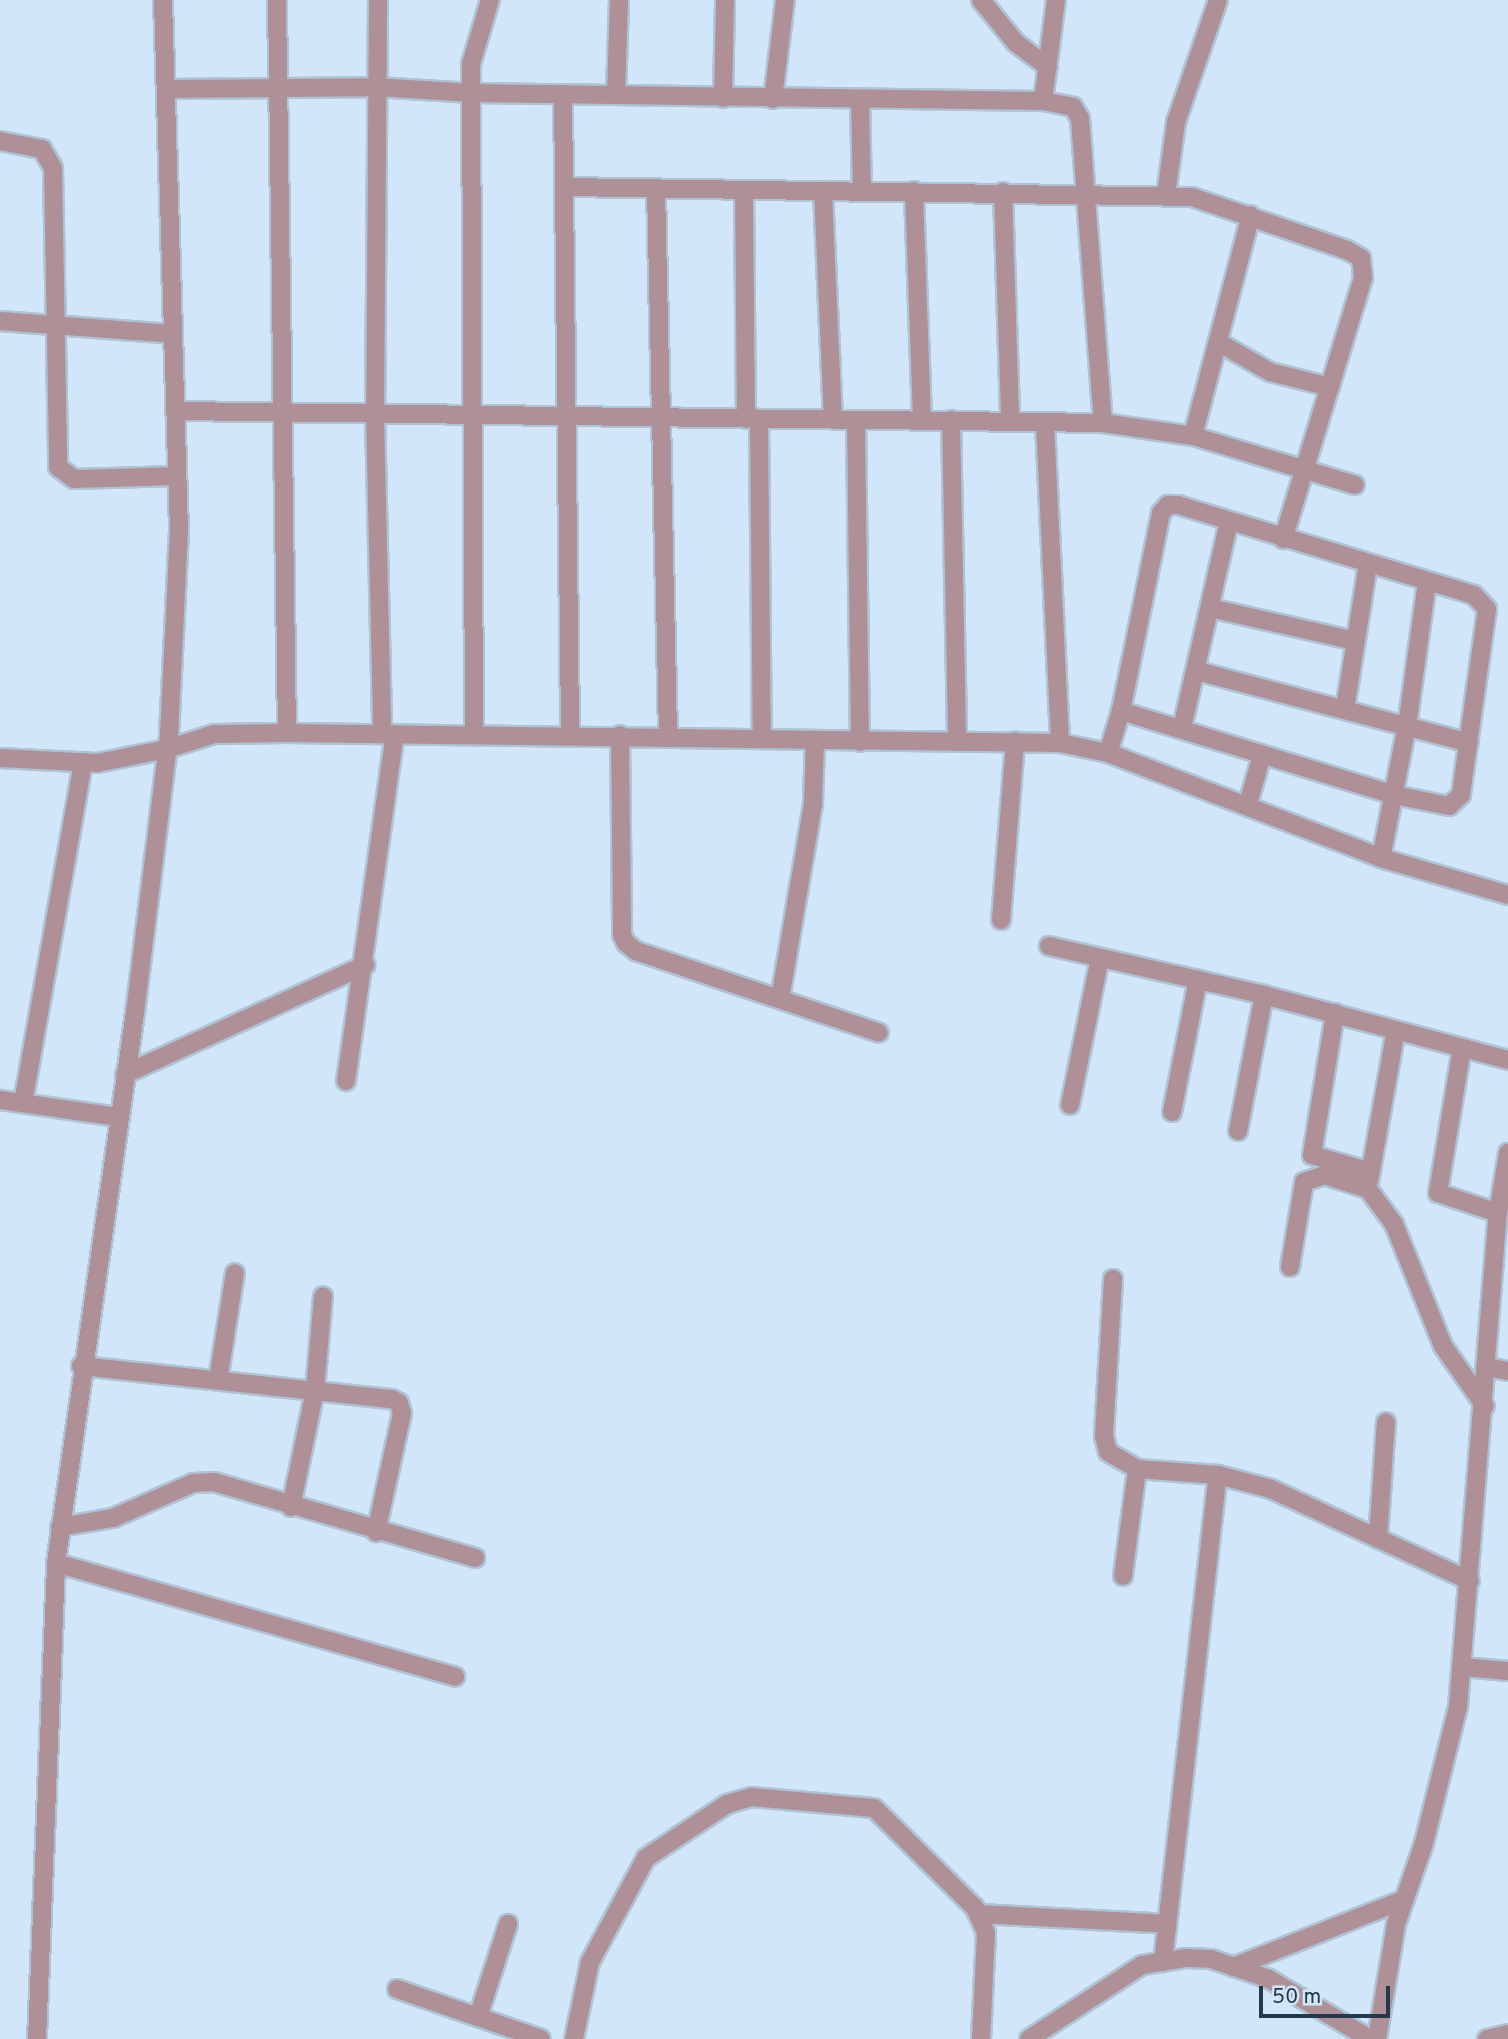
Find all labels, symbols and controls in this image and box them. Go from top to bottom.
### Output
scale bar [1263,1972,1394,2016]
text: 50 m [1272,1984,1321,2011]

